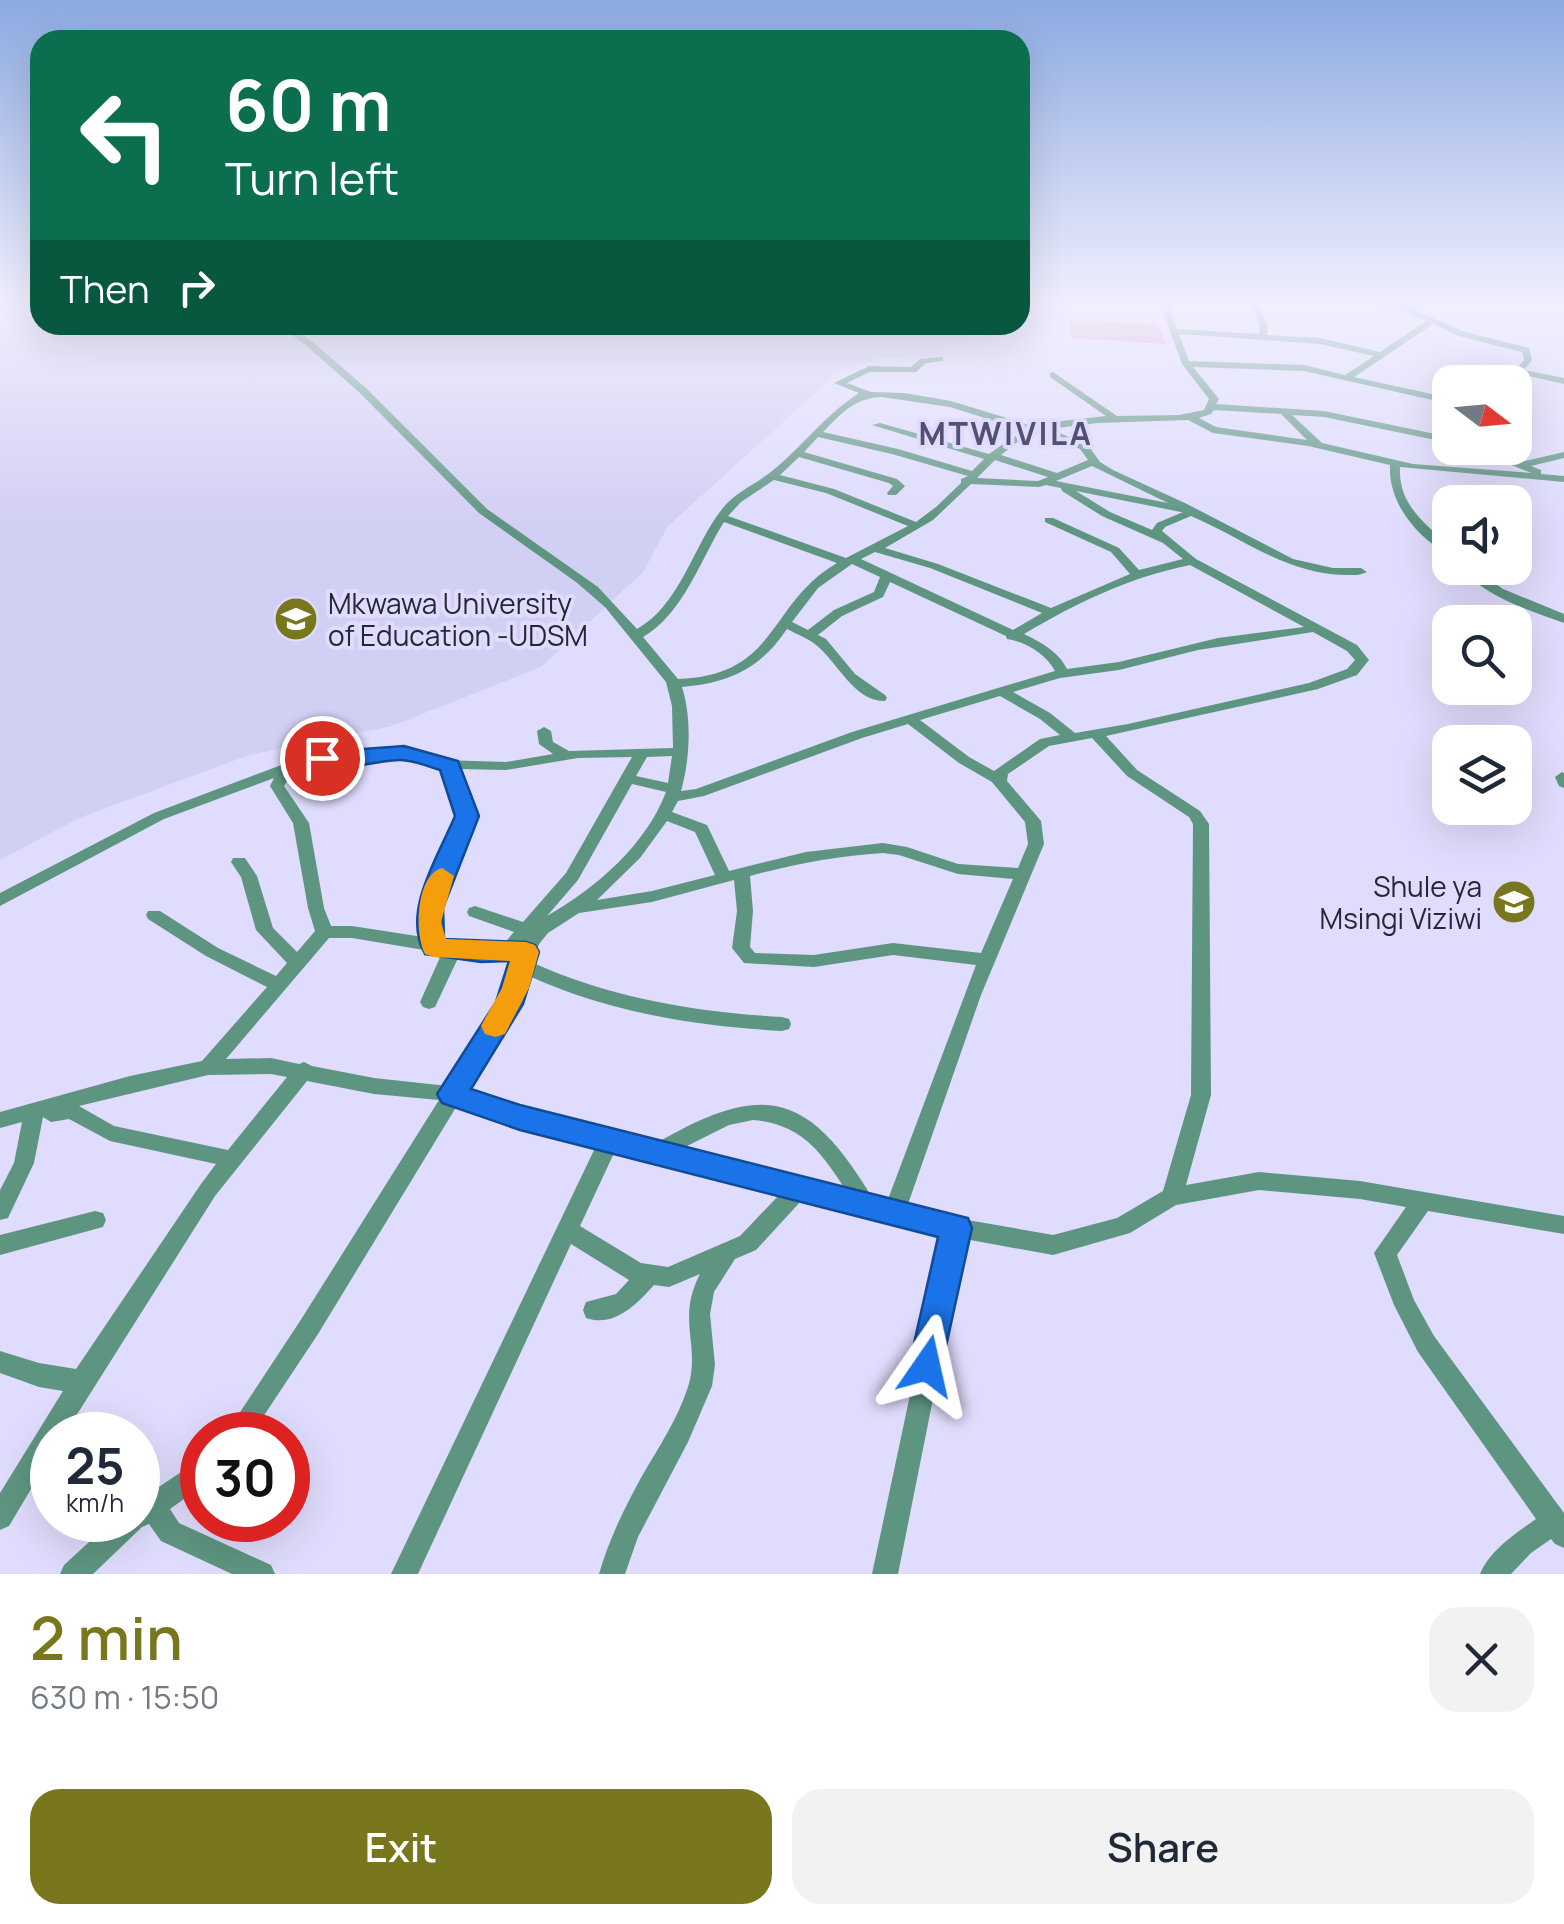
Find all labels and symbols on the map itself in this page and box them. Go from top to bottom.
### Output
north arrow [1432,365,1532,465]
district label: MTWIVILA [919,411,1093,455]
place label: Mkwawa University of Education -UDSM [328,584,588,654]
school or university icon: Mkwawa University of Education -UDSM [273,596,319,642]
pin [280,716,365,801]
place label: Shule ya Msingi Viziwi [1320,867,1482,937]
school or university icon: Shule ya Msingi Viziwi [1491,879,1537,925]
position arrow [875,1314,979,1418]
speed limit sign: 30 [180,1412,310,1542]

